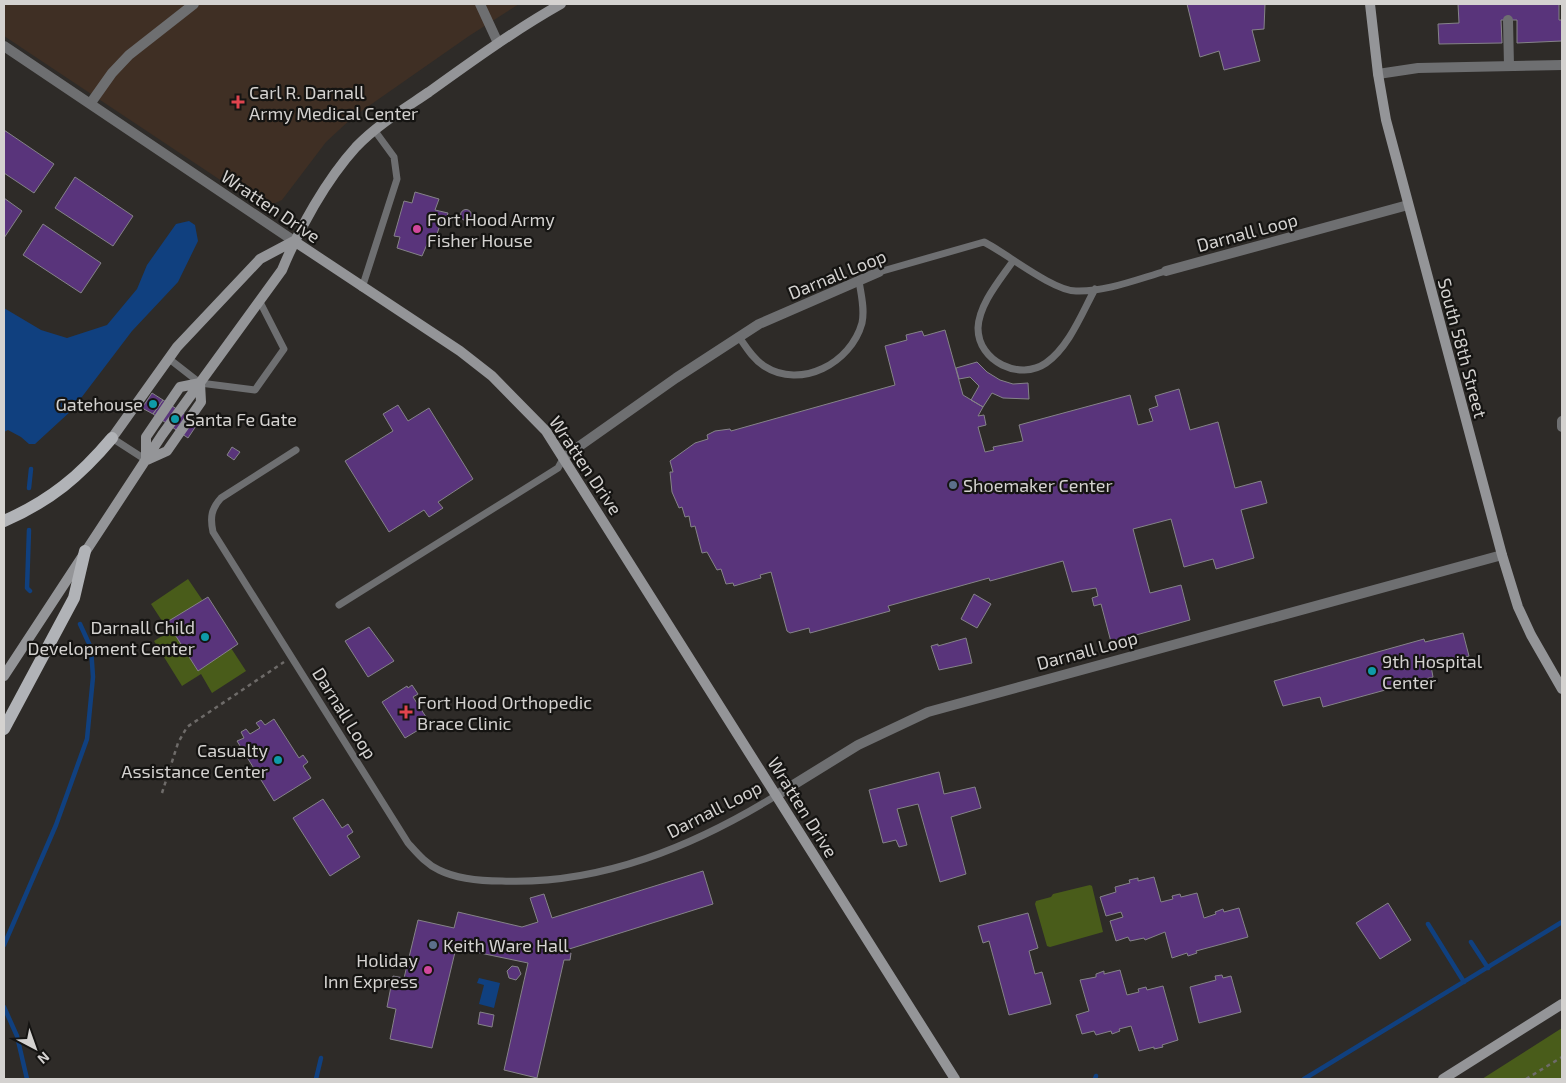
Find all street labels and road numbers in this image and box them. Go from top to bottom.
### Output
street label: Wratten Drive [217,165,325,247]
street label: Darnall Loop [1194,208,1300,256]
street label: Darnall Loop [785,244,889,304]
street label: South 58th Street [1434,276,1492,420]
street label: Wratten Drive [545,411,627,519]
street label: Darnall Loop [1034,626,1140,674]
street label: Darnall Loop [308,663,382,763]
street label: Wratten Drive [763,753,843,861]
street label: Darnall Loop [663,776,765,842]

